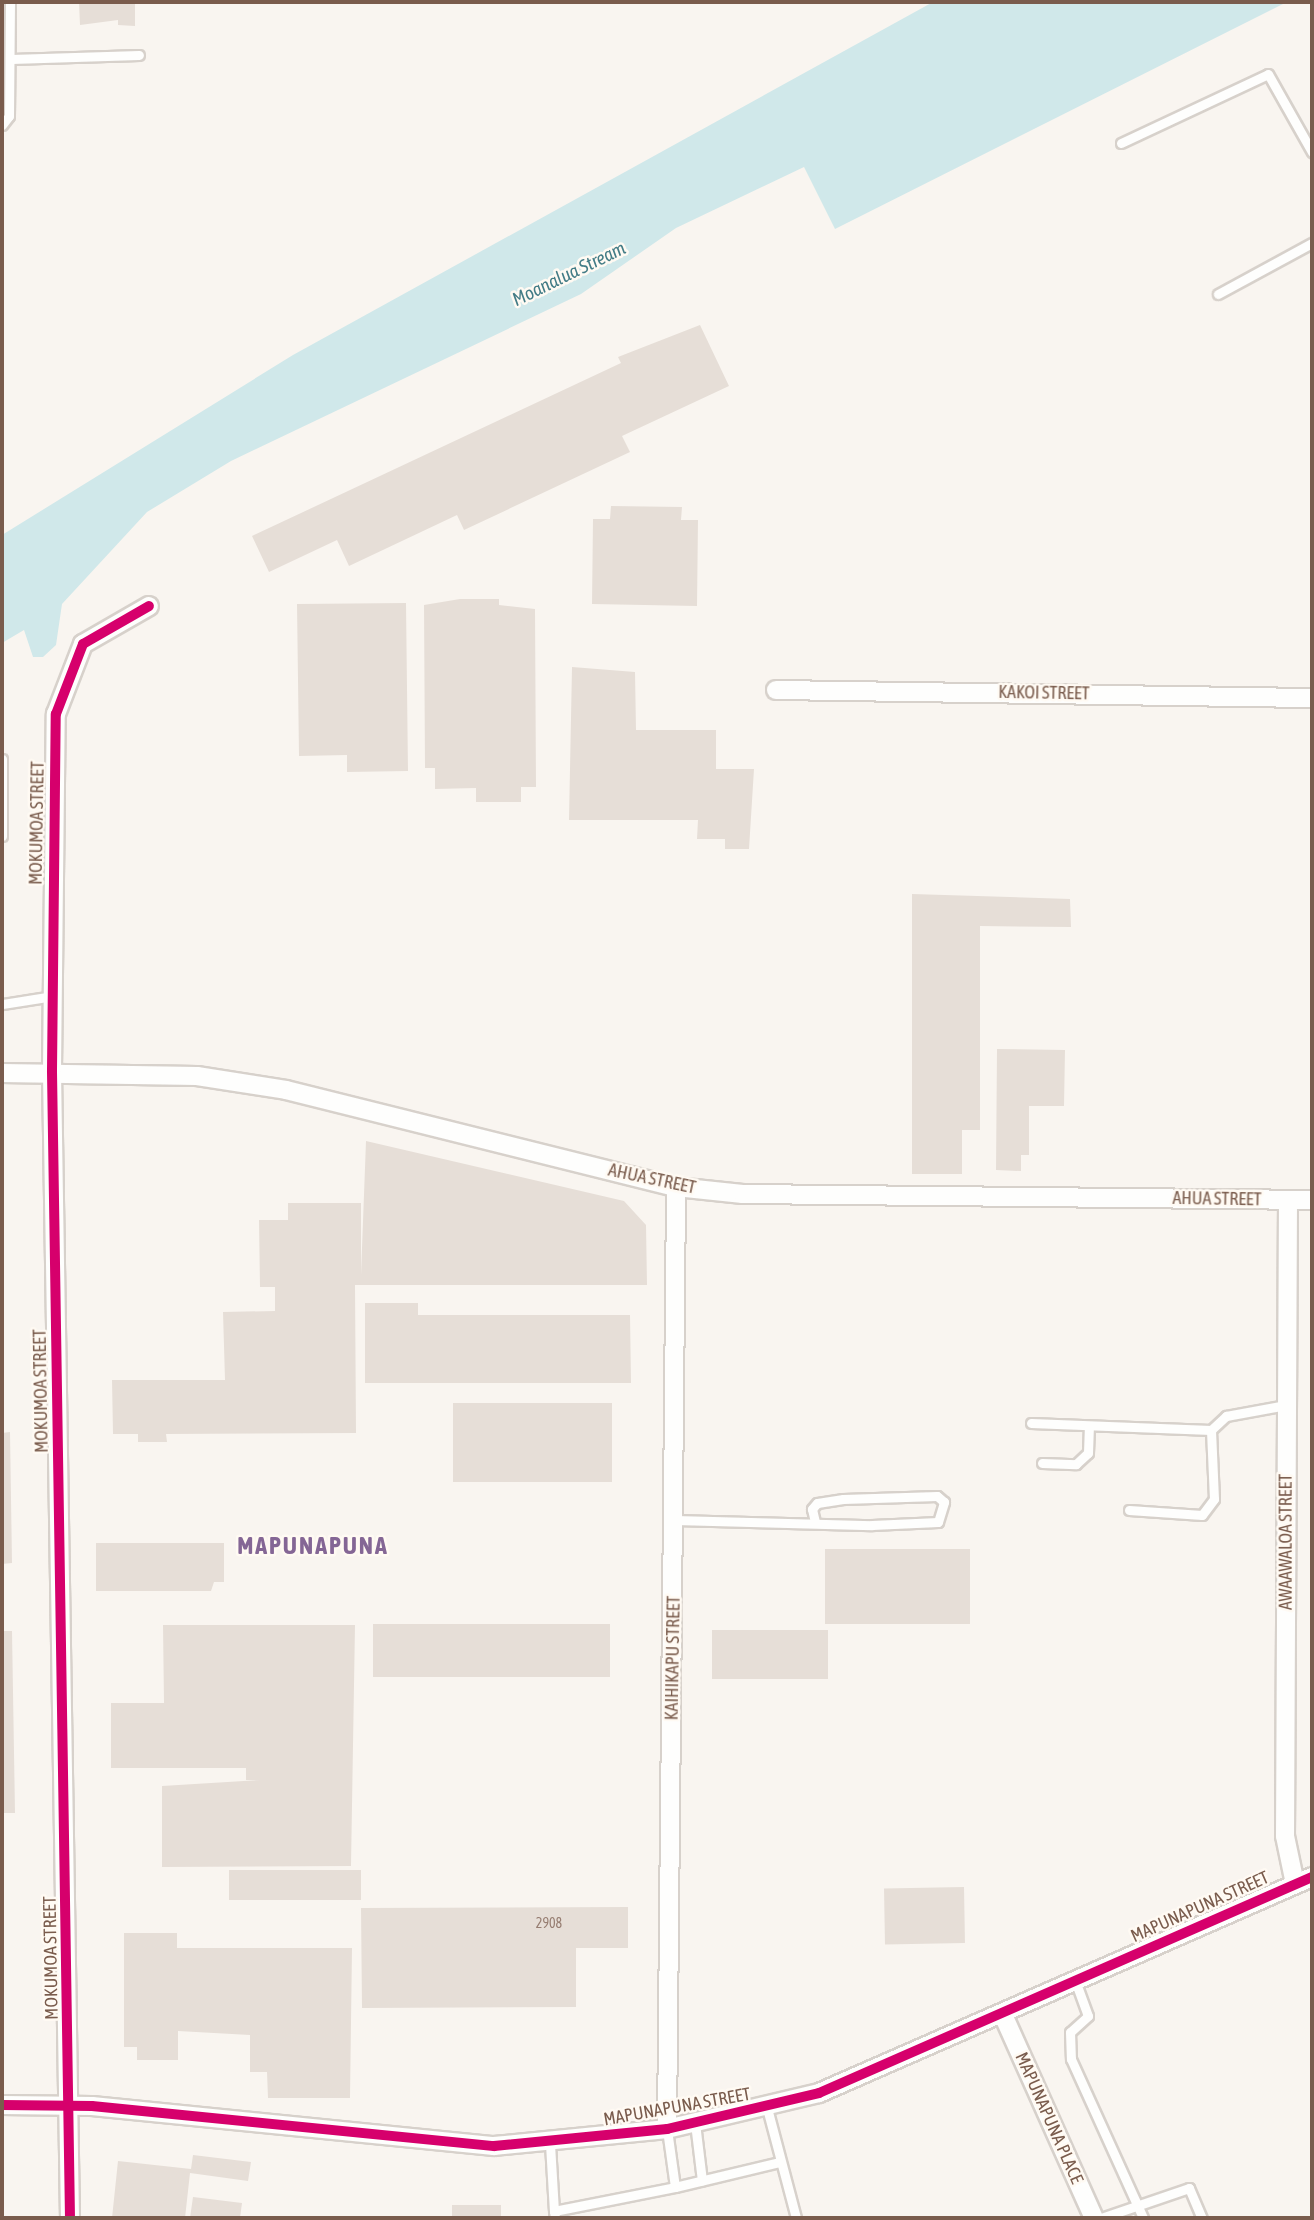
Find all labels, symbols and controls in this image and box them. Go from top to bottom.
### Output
water label: Moanalua Stream [509,237,629,311]
street label: KAKOI STREET [998,681,1090,705]
street label: MOKUMOA STREET [25,761,49,885]
street label: AHUA STREET [606,1159,698,1199]
street label: AHUA STREET [1172,1187,1262,1211]
street label: MOKUMOA STREET [29,1329,53,1453]
street label: AWAAWALOA STREET [1275,1474,1297,1610]
district label: MAPUNAPUNA [238,1532,388,1560]
street label: KAIHIKAPU STREET [661,1596,685,1720]
street label: MAPUNAPUNA STREET [1128,1867,1272,1947]
street label: MOKUMOA STREET [39,1896,63,2020]
house number: 2908 [536,1915,562,1931]
street label: MAPUNAPUNA PLACE [1010,2049,1088,2187]
street label: MAPUNAPUNA STREET [602,2083,752,2131]

